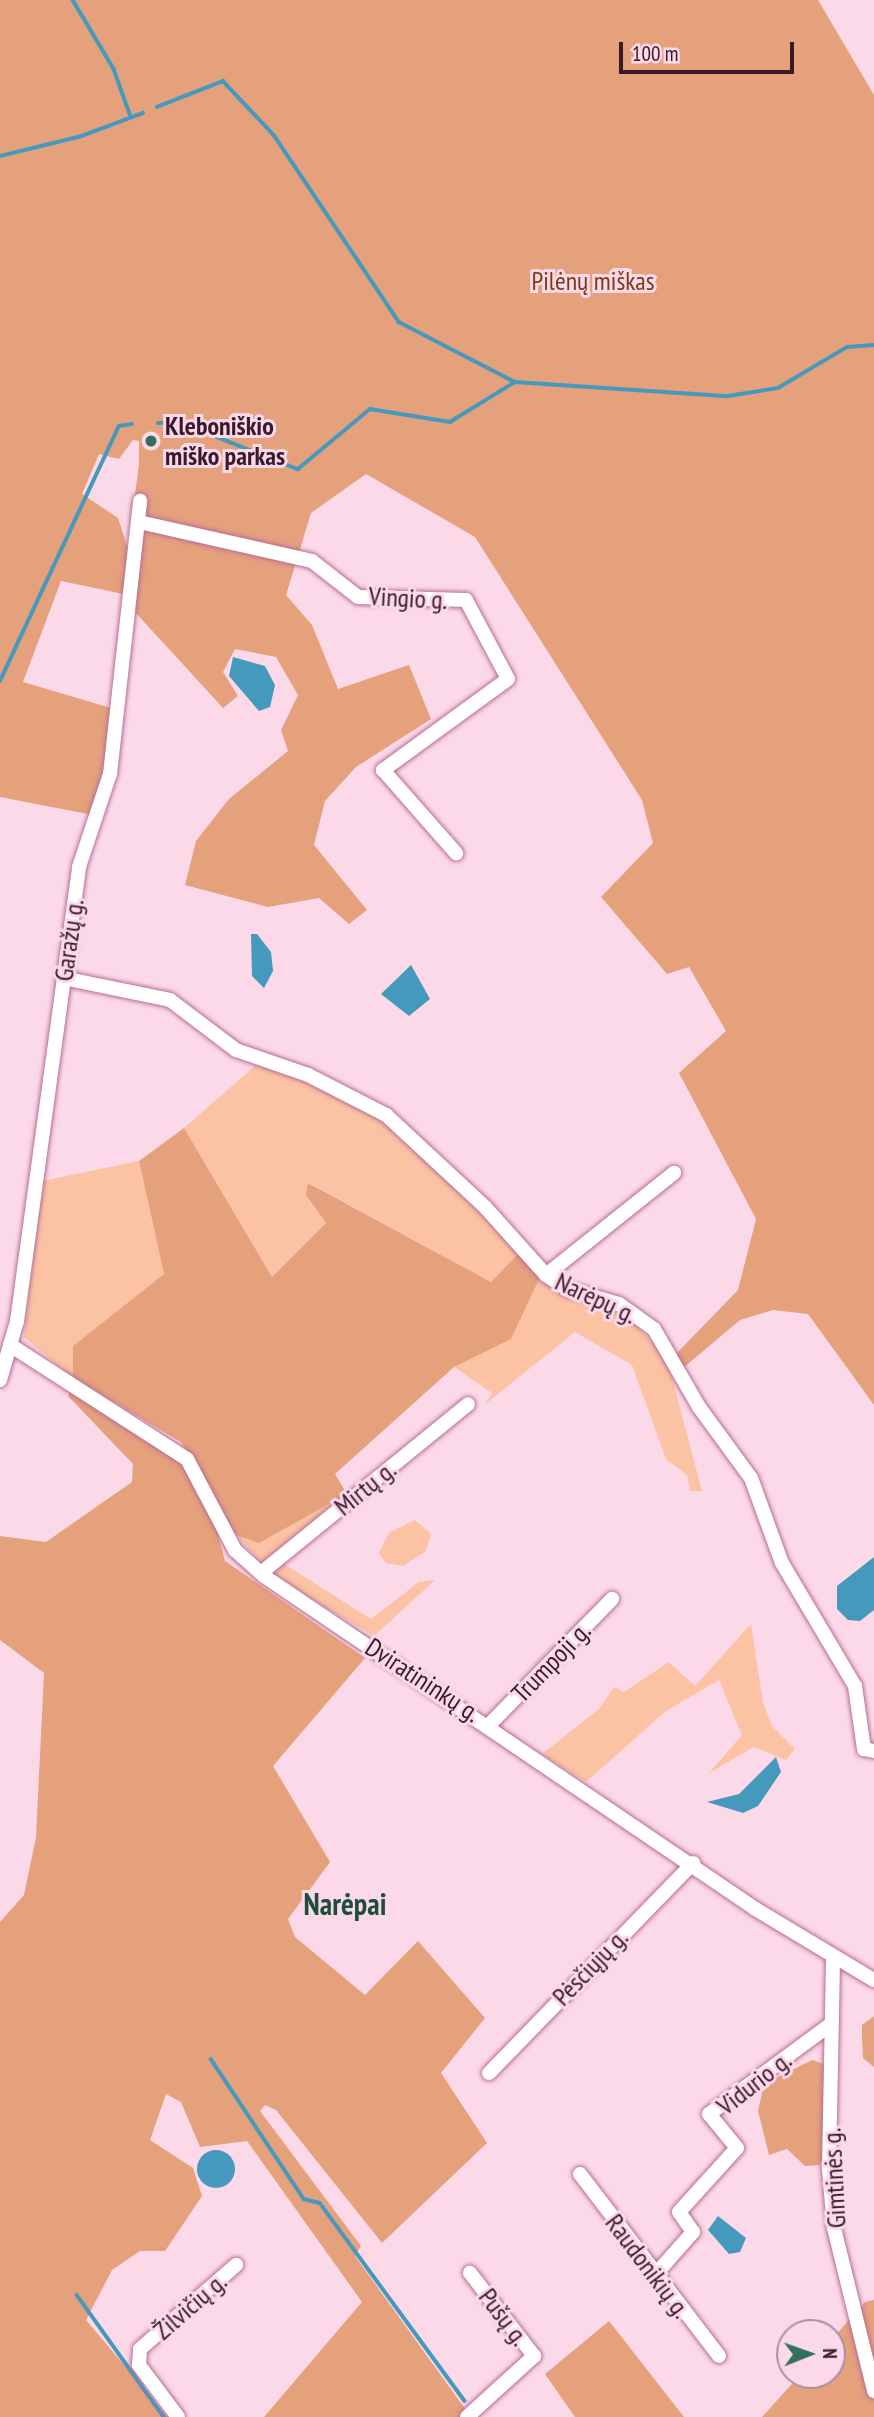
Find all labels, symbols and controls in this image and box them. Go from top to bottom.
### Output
scale bar [622,28,797,72]
text: 100 m [632,40,678,67]
park label: Pilėnų miškas [531,265,655,297]
place label: Kleboniškio miško parkas [165,410,285,472]
marker: Kleboniškio miško parkas [143,433,159,449]
street label: Vingio g. [368,580,448,616]
street label: Garažų g. [48,897,90,983]
street label: Narėpų g. [550,1266,642,1330]
street label: Mirtų g. [328,1454,402,1522]
street label: Trumpoji g. [505,1615,597,1709]
street label: Dviratininkų g. [360,1631,486,1729]
district label: Narėpai [304,1886,386,1922]
street label: Pėsčiųjų g. [546,1922,634,2012]
street label: Vidurio g. [711,2044,797,2122]
street label: Gimtinės g. [816,2127,852,2229]
street label: Raudonikių g. [599,2208,697,2324]
street label: Žilvičių g. [147,2266,233,2346]
street label: Pušų g. [472,2282,536,2352]
north arrow [776,2319,846,2389]
text: N [818,2348,842,2359]

